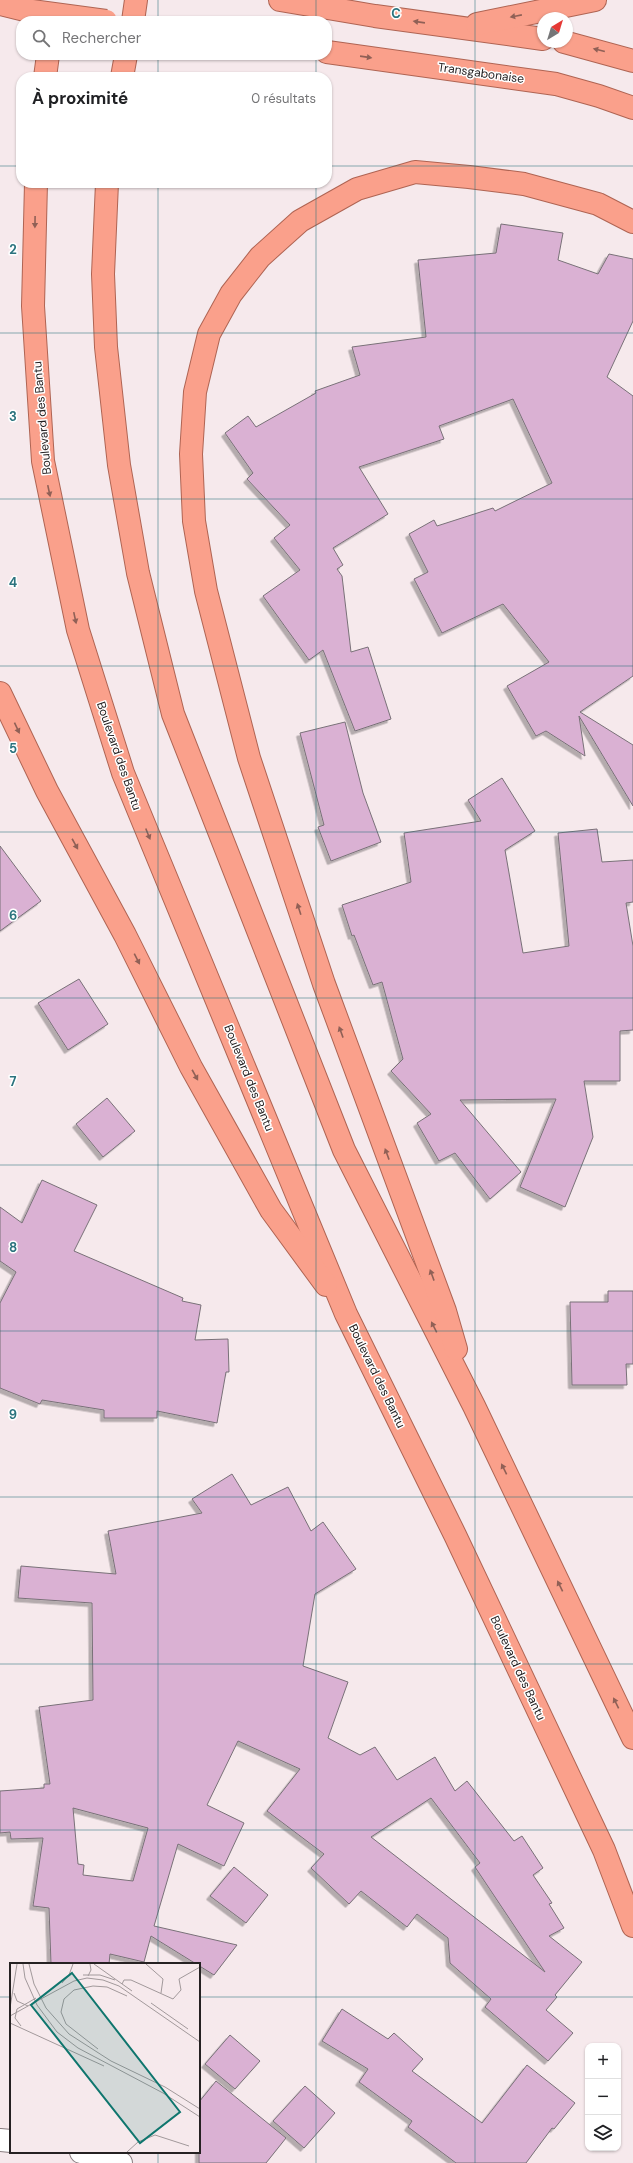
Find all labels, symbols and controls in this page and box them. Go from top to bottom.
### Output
text: C [391,5,401,22]
north arrow [537,12,573,48]
one-way arrow [510,14,522,20]
search box [16,16,332,60]
one-way arrow [413,19,425,25]
icon: search [30,27,52,49]
text: Rechercher [62,28,141,48]
one-way arrow [593,47,605,53]
one-way arrow [360,54,372,60]
street label: Transgabonaise [437,59,525,87]
text: À proximité [32,87,128,109]
text: 0 résultats [251,90,316,107]
one-way arrow [32,216,38,229]
text: 2 [9,241,17,258]
street label: Boulevard des Bantu [29,361,55,475]
text: 3 [9,408,17,425]
one-way arrow [47,485,53,497]
text: 4 [9,574,17,591]
one-way arrow [73,612,79,625]
street label: Boulevard des Bantu [93,700,145,812]
one-way arrow [14,723,20,734]
text: 5 [9,740,17,757]
one-way arrow [145,829,151,840]
one-way arrow [72,839,79,850]
one-way arrow [296,902,302,914]
text: 6 [9,907,17,924]
one-way arrow [134,953,140,965]
street label: Boulevard des Bantu [220,1022,278,1134]
one-way arrow [338,1025,344,1037]
one-way arrow [192,1069,199,1081]
text: 7 [10,1073,17,1090]
one-way arrow [383,1147,389,1159]
text: 8 [9,1239,17,1256]
one-way arrow [428,1269,434,1281]
street label: Boulevard des Bantu [345,1321,409,1431]
one-way arrow [430,1321,437,1333]
text: 9 [9,1406,17,1423]
one-way arrow [501,1463,507,1474]
one-way arrow [557,1580,563,1591]
street label: Boulevard des Bantu [487,1613,549,1723]
one-way arrow [613,1697,619,1709]
inset map [10,1963,200,2153]
map controls [585,2043,621,2151]
button: + [585,2043,621,2079]
button: − [585,2079,621,2115]
button: layers [585,2115,621,2151]

